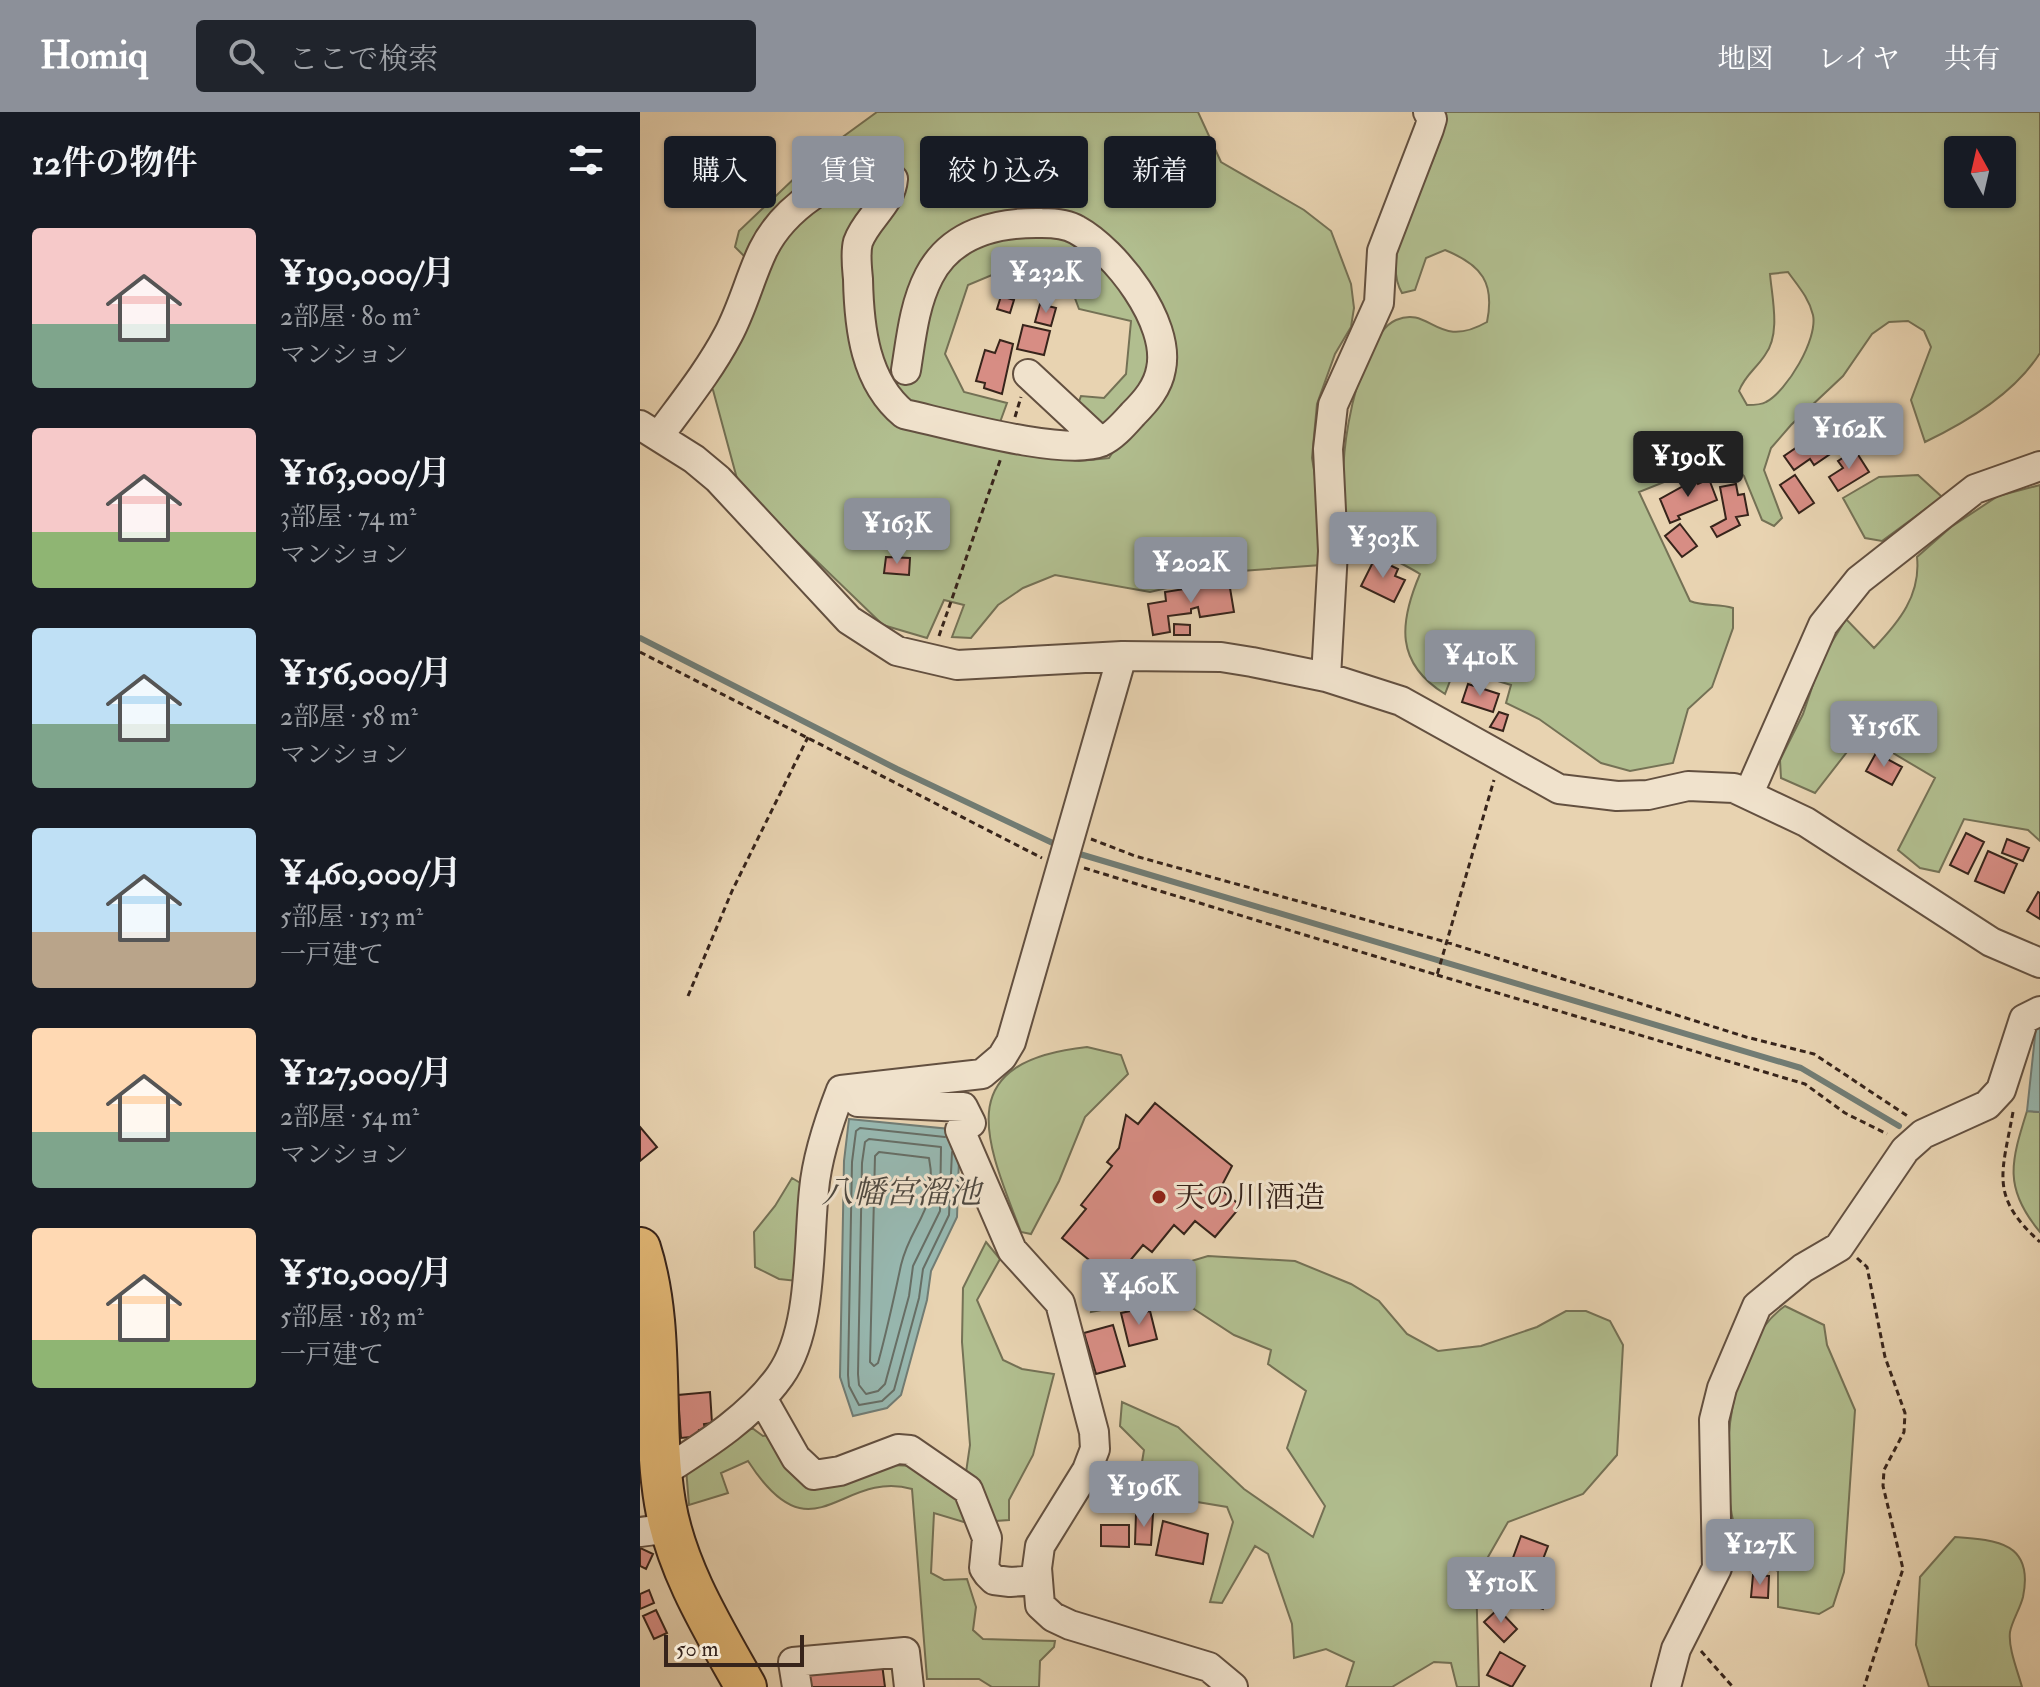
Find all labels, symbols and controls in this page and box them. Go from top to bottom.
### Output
search box [196,20,756,92]
text: Homiq [40,32,148,80]
icon: search [224,34,268,78]
text: ここで検索 [288,41,438,78]
text: 地図 [1717,42,1773,77]
text: レイヤ [1817,42,1900,77]
text: 共有 [1944,42,2000,77]
chip: 購入 [664,136,776,208]
chip: 賃貸 [792,136,904,208]
chip: 絞り込み [920,136,1088,208]
chip: 新着 [1104,136,1216,208]
north arrow [1944,136,2016,208]
map controls [1944,136,2016,208]
icon: filters [564,138,608,182]
text: 12件の物件 [32,142,197,185]
pin: ¥232K [990,247,1102,315]
text: ¥190,000/月 [280,252,456,295]
text: ¥232K [1009,257,1083,289]
icon: home [96,260,192,356]
text: 2部屋 · 80 m² [280,301,420,333]
text: マンション [280,339,409,371]
pin: ¥162K [1793,403,1905,471]
text: ¥162K [1812,413,1886,445]
pin: ¥190K [1632,431,1744,499]
text: ¥190K [1651,441,1725,473]
text: ¥163,000/月 [280,452,451,495]
icon: home [96,460,192,556]
pin: ¥163K [841,498,953,566]
text: 3部屋 · 74 m² [280,501,416,533]
text: ¥163K [862,508,932,540]
pin: ¥303K [1327,512,1439,580]
text: ¥303K [1347,522,1419,554]
pin: ¥202K [1135,537,1247,605]
text: マンション [280,539,409,571]
text: ¥202K [1152,547,1230,579]
pin: ¥410K [1424,630,1536,698]
text: ¥410K [1443,640,1517,672]
text: ¥156,000/月 [280,652,453,695]
icon: home [96,660,192,756]
text: 2部屋 · 58 m² [280,701,418,733]
pin: ¥156K [1828,701,1940,769]
text: ¥156K [1848,711,1920,743]
text: マンション [280,739,409,771]
text: ¥460,000/月 [280,852,462,895]
icon: home [96,860,192,956]
text: 5部屋 · 153 m² [280,901,423,933]
text: 一戸建て [280,939,384,971]
text: ¥127,000/月 [280,1052,453,1095]
icon: home [96,1060,192,1156]
text: 2部屋 · 54 m² [280,1101,419,1133]
text: マンション [280,1139,409,1171]
water label: 八幡宮溜池 [821,1173,984,1213]
place label: 天の川酒造 [1175,1179,1325,1216]
marker: 天の川酒造 [1150,1188,1168,1206]
text: ¥510,000/月 [280,1252,453,1295]
pin: ¥460K [1083,1259,1195,1327]
icon: home [96,1260,192,1356]
text: ¥460K [1100,1269,1178,1301]
text: 5部屋 · 183 m² [280,1301,424,1333]
text: 一戸建て [280,1339,384,1371]
pin: ¥196K [1088,1461,1200,1529]
text: ¥196K [1107,1471,1181,1503]
pin: ¥127K [1704,1519,1816,1587]
text: ¥127K [1724,1529,1796,1561]
pin: ¥510K [1445,1557,1557,1625]
text: ¥510K [1465,1567,1537,1599]
scale bar [664,1631,804,1667]
text: 50 m [676,1635,718,1663]

